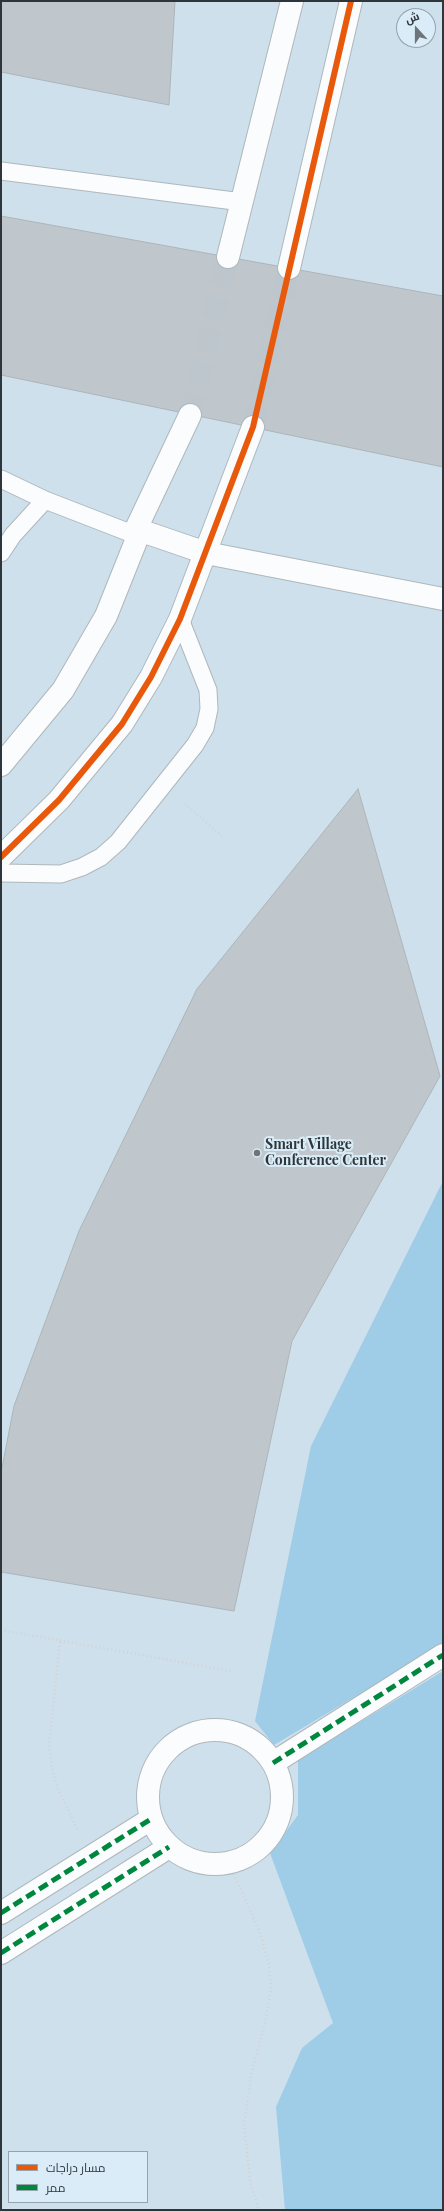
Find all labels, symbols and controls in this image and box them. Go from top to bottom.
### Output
north arrow [396,8,436,48]
text: ش [403,8,421,27]
place label: Smart Village Conference Center [265,1137,386,1170]
marker: Smart Village Conference Center [252,1148,262,1158]
legend [8,2151,148,2203]
text: مسار دراجات [46,2159,106,2175]
text: ممر [46,2179,65,2195]

